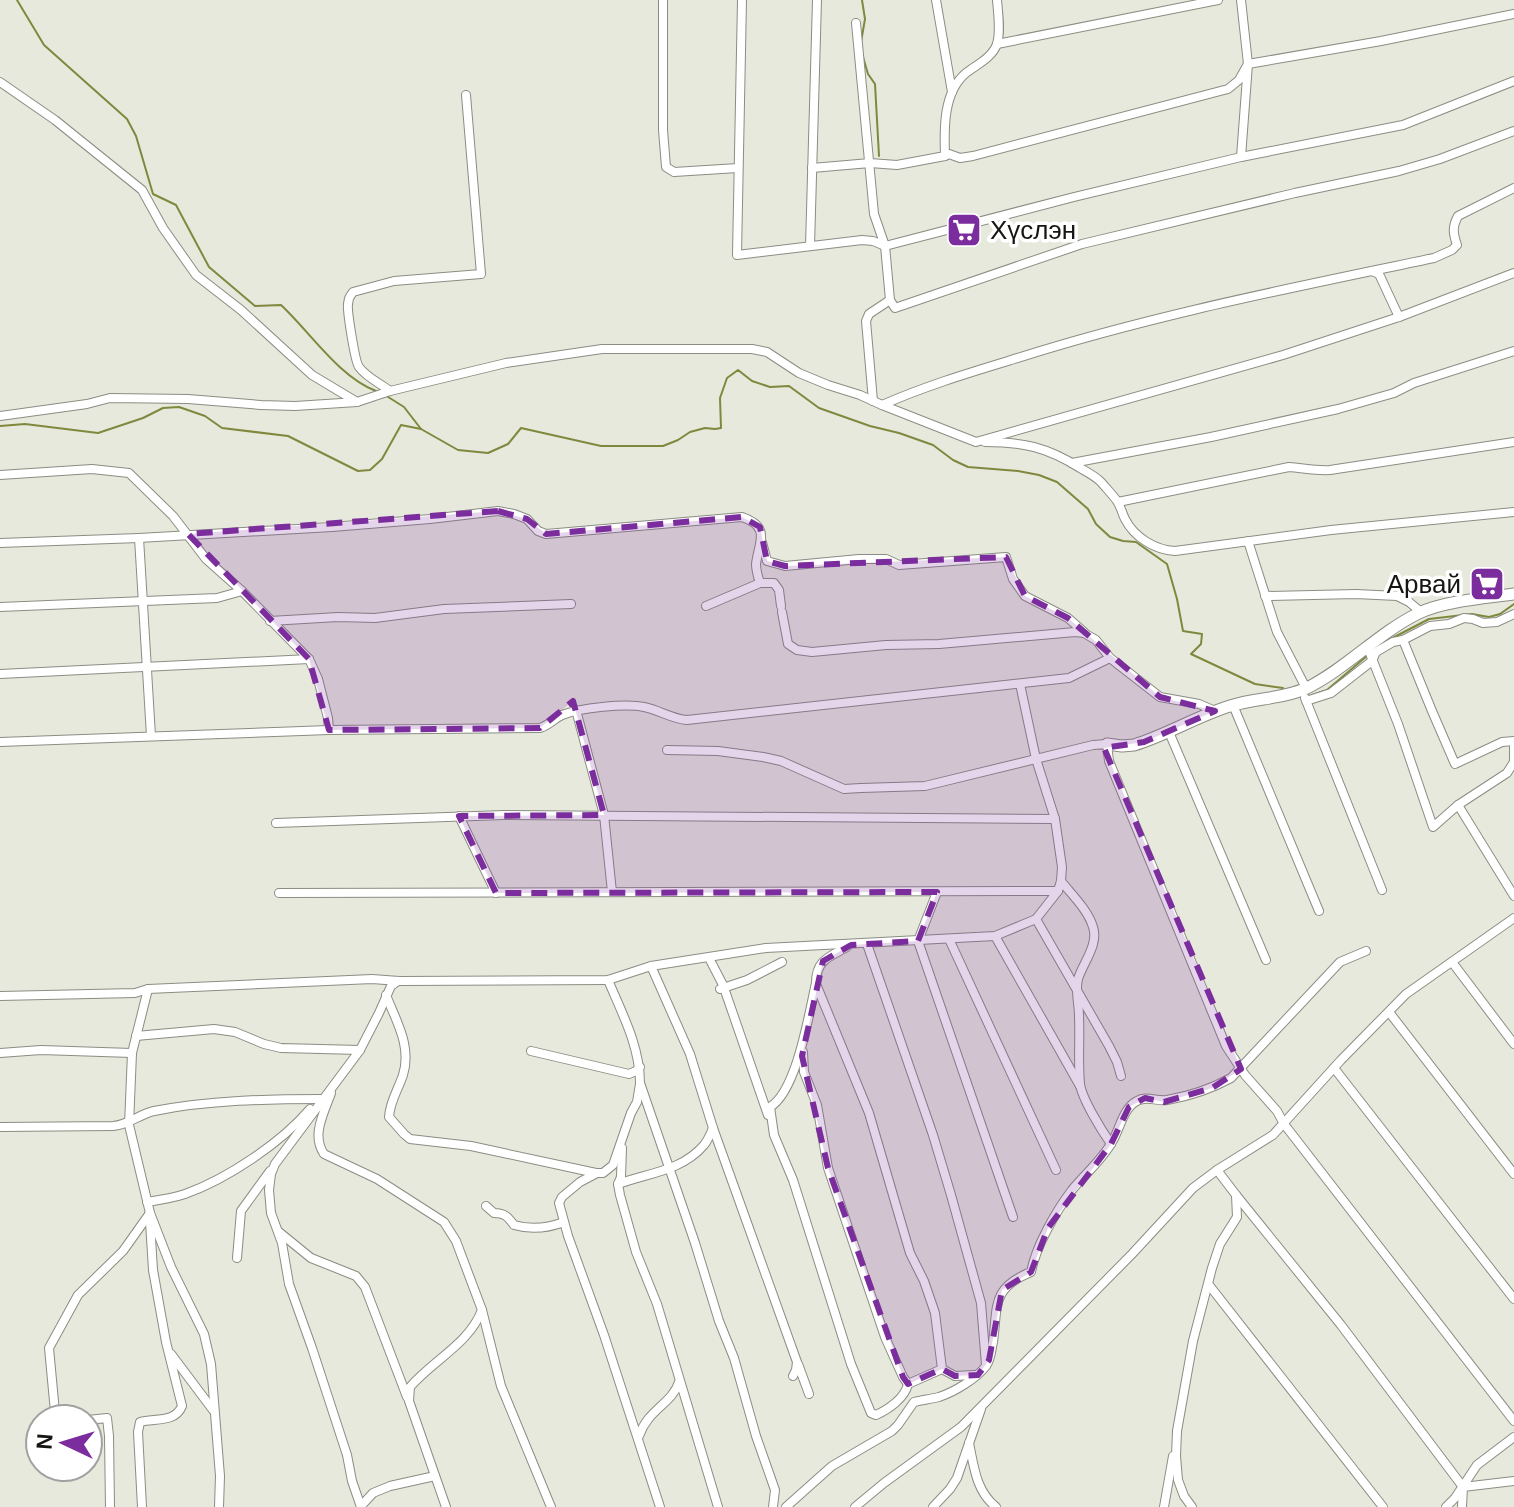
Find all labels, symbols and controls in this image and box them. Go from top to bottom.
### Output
supermarket icon: Хүслэн [945,211,983,249]
place label: Хүслэн [990,215,1076,245]
supermarket icon: Арвай [1468,565,1506,603]
place label: Арвай [1387,569,1461,599]
north arrow [24,1403,104,1483]
text: N [32,1433,58,1450]

